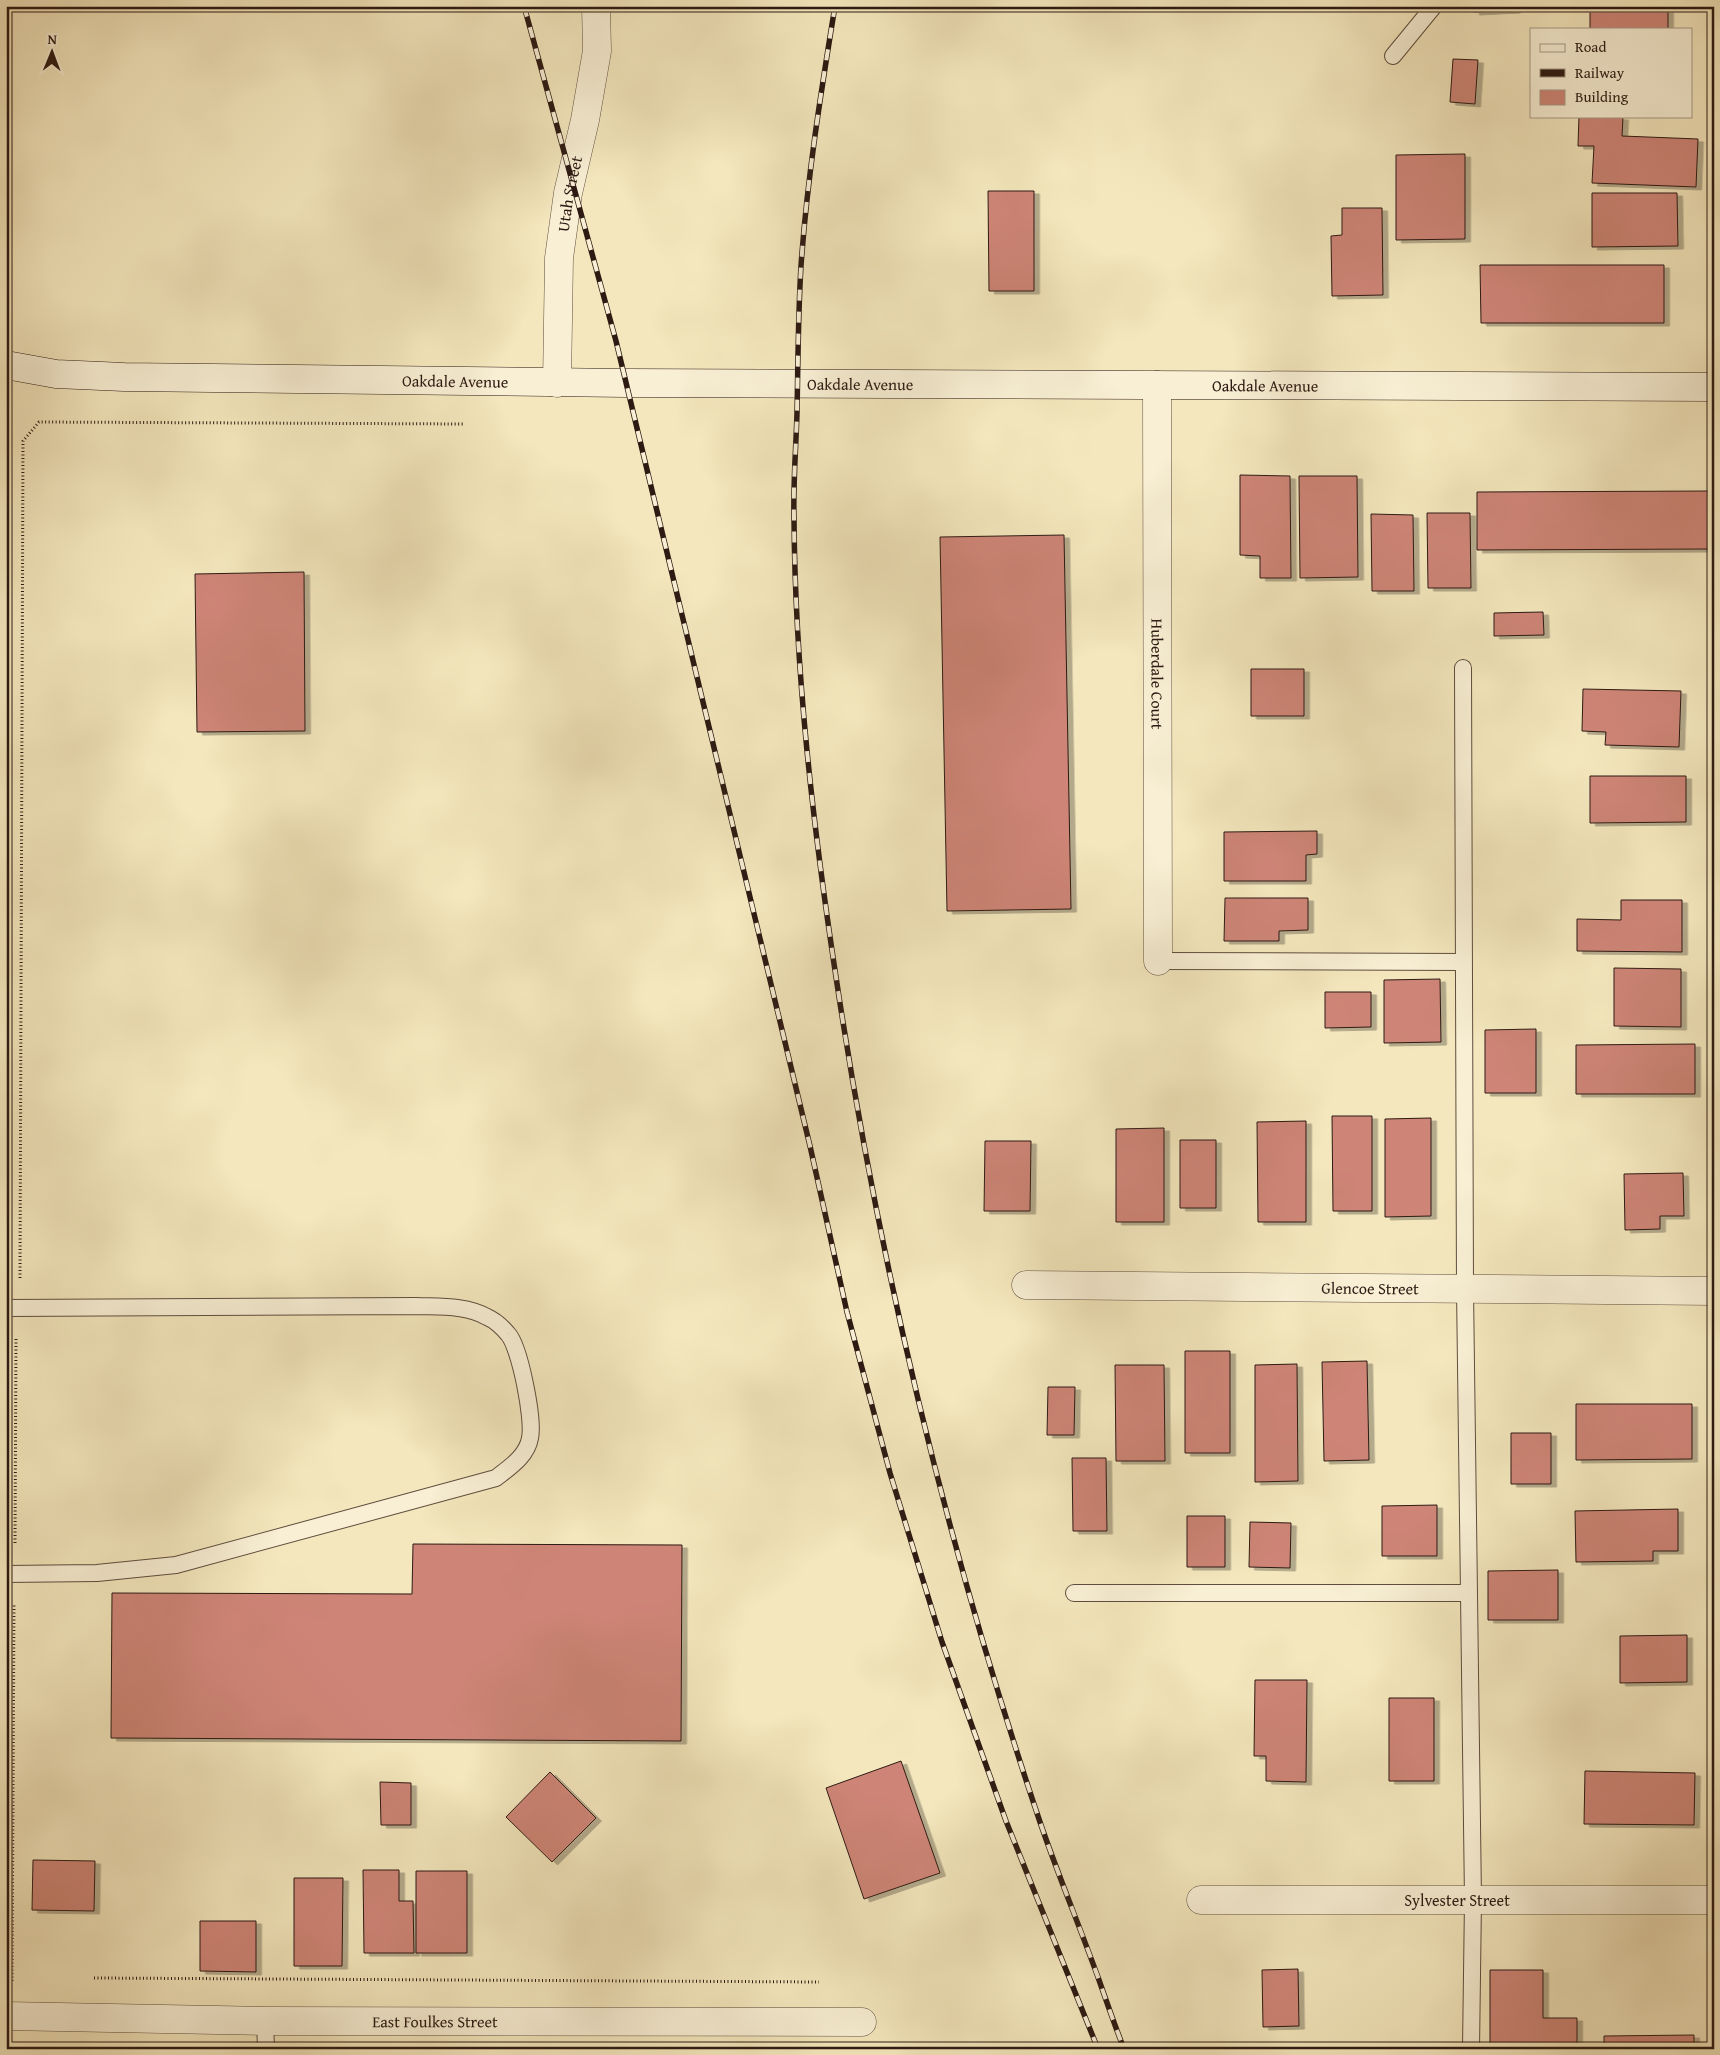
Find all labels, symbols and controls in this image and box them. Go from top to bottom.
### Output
north arrow [28,28,78,78]
legend [1530,28,1692,118]
text: N [47,29,58,49]
text: Road [1575,36,1606,57]
text: Railway [1575,62,1625,83]
text: Building [1575,86,1629,107]
street label: Utah Street [551,153,588,233]
street label: Oakdale Avenue [402,368,508,394]
street label: Oakdale Avenue [807,372,913,396]
street label: Oakdale Avenue [1212,373,1318,398]
street label: Huberdale Court [1145,619,1170,730]
street label: Glencoe Street [1321,1276,1419,1300]
street label: Sylvester Street [1404,1888,1510,1912]
street label: East Foulkes Street [372,2009,498,2033]

